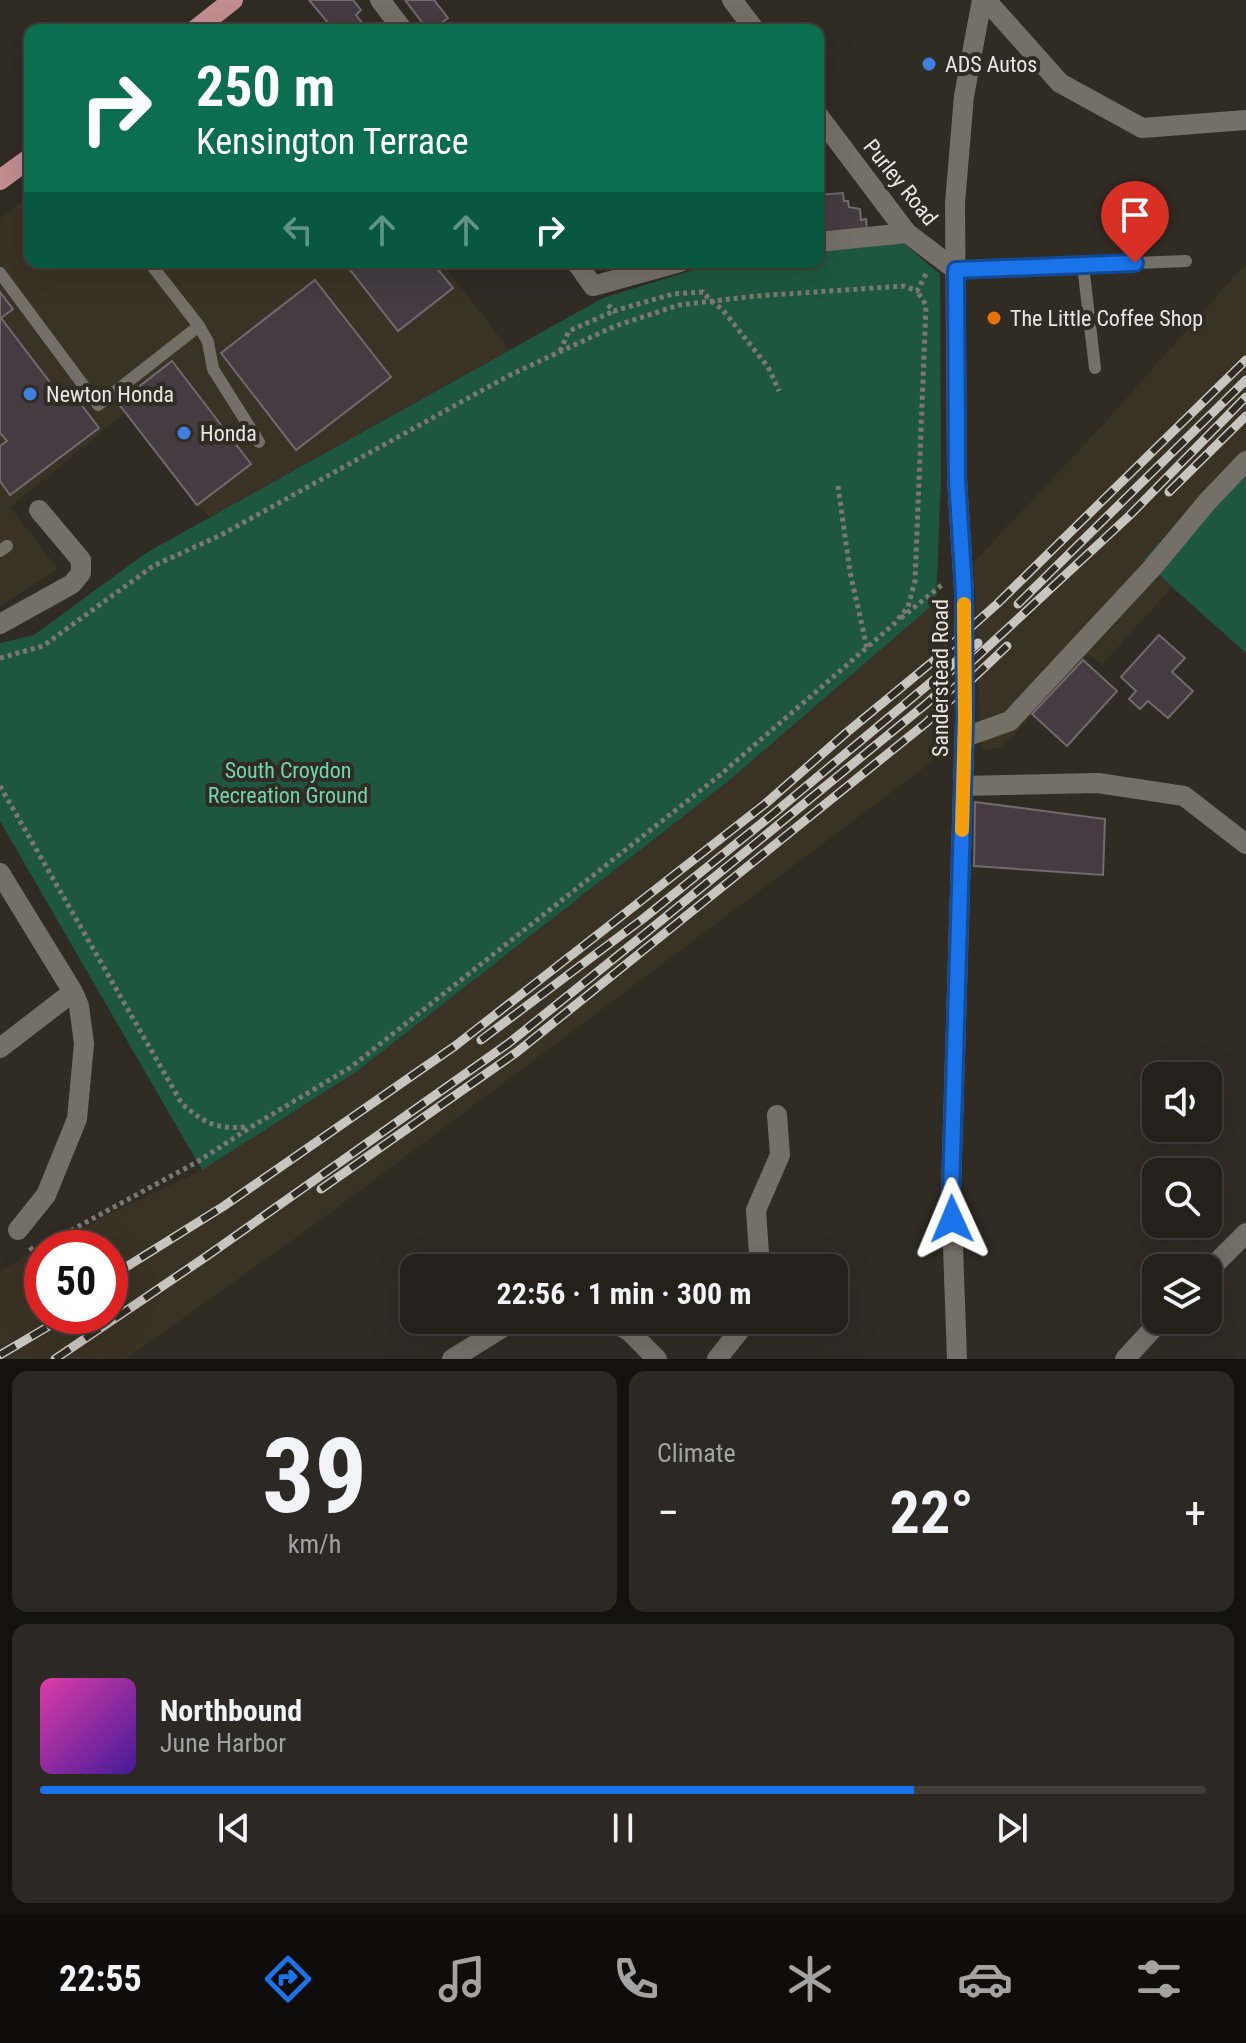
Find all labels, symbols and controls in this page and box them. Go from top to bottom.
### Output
place label: ADS Autos [945,52,1037,77]
text: 250 m [196,54,335,120]
marker: ADS Autos [920,55,938,73]
icon: right [64,56,168,160]
text: Kensington Terrace [196,121,469,163]
street label: Purley Road [858,134,943,230]
pin [1101,181,1169,263]
icon: arrive [1113,193,1157,237]
icon: left [276,208,320,252]
icon: ahead [360,208,404,252]
icon: ahead [444,208,488,252]
icon: right [528,208,572,252]
place label: The Little Coffee Shop [1010,306,1203,331]
marker: The Little Coffee Shop [985,309,1003,327]
place label: Newton Honda [46,382,174,407]
marker: Newton Honda [21,385,39,403]
place label: Honda [200,421,257,446]
marker: Honda [175,424,193,442]
street label: Sanderstead Road [928,599,953,757]
park label: South Croydon Recreation Ground [208,758,368,808]
map controls [1142,1062,1222,1334]
button: sound [1142,1062,1222,1142]
button: search [1142,1158,1222,1238]
position arrow [910,1177,994,1261]
speed limit sign: 50 [24,1230,128,1334]
button: layers [1142,1254,1222,1334]
text: 22:56 · 1 min · 300 m [497,1276,751,1311]
text: 39 [262,1416,367,1537]
text: Climate [657,1438,736,1468]
text: 22° [890,1477,974,1548]
text: − [657,1487,679,1539]
text: + [1184,1487,1206,1539]
text: km/h [288,1529,341,1559]
text: Northbound [160,1693,302,1728]
text: June Harbor [160,1728,286,1758]
icon: previous [212,1806,256,1850]
icon: pause [601,1806,645,1850]
icon: next [990,1806,1034,1850]
icon: directions [260,1951,316,2007]
icon: music [434,1951,490,2007]
icon: phone [608,1951,664,2007]
icon: climate [782,1951,838,2007]
icon: car [957,1951,1013,2007]
icon: filters [1131,1951,1187,2007]
text: 22:55 [59,1958,142,2000]

